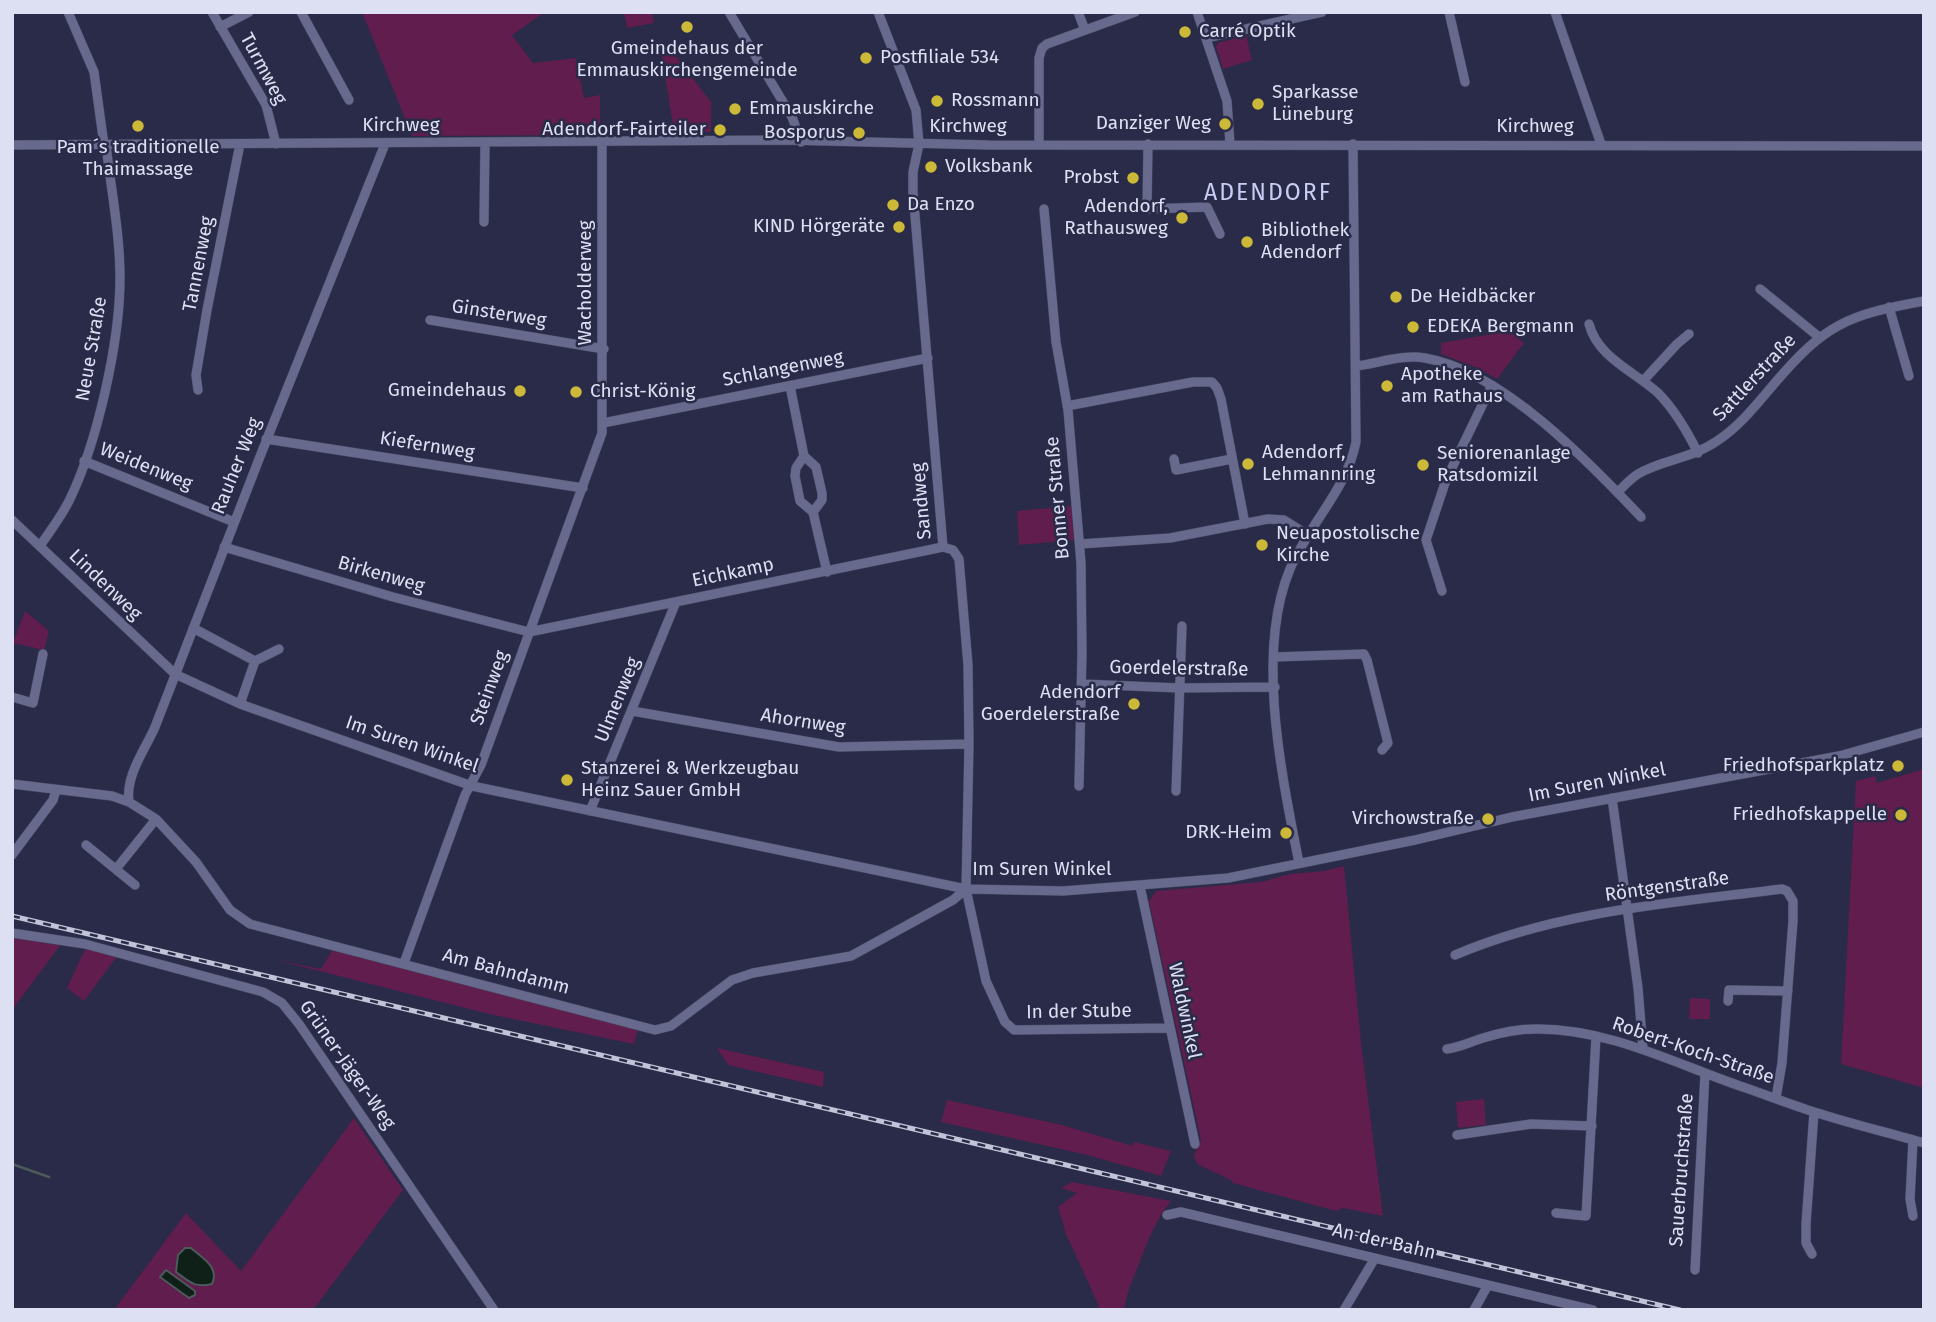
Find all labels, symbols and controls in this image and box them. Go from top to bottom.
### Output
marker: Gmeindehaus der Emmauskirchengemeinde [679,19,695,35]
place label: Carré Optik [1199,21,1296,43]
marker: Carré Optik [1177,24,1193,40]
street label: Turmweg [235,29,291,109]
place label: Gmeindehaus der Emmauskirchengemeinde [576,38,798,82]
place label: Postfiliale 534 [880,47,999,69]
marker: Postfiliale 534 [858,50,874,66]
place label: Sparkasse Lüneburg [1272,82,1359,126]
place label: Rossmann [951,90,1040,112]
marker: Rossmann [929,93,945,109]
marker: Sparkasse Lüneburg [1250,96,1266,112]
place label: Emmauskirche [749,98,874,120]
marker: Emmauskirche [727,101,743,117]
place label: Danziger Weg [1096,113,1211,135]
street label: Kirchweg [362,115,440,137]
street label: Kirchweg [929,116,1007,138]
marker: Danziger Weg [1217,116,1233,132]
street label: Kirchweg [1496,116,1574,138]
marker: Pam´s traditionelle Thaimassage [130,118,146,134]
place label: Adendorf-Fairteiler [542,119,706,141]
marker: Adendorf-Fairteiler [712,122,728,138]
place label: Bosporus [764,122,845,144]
marker: Bosporus [851,125,867,141]
place label: Pam´s traditionelle Thaimassage [56,137,220,181]
place label: Volksbank [945,156,1033,178]
marker: Volksbank [923,159,939,175]
place label: Probst [1063,167,1119,189]
marker: Probst [1125,170,1141,186]
district label: ADENDORF [1205,180,1331,208]
place label: Da Enzo [907,194,975,216]
place label: Adendorf, Rathausweg [1064,196,1168,240]
marker: Da Enzo [885,197,901,213]
marker: Adendorf, Rathausweg [1174,210,1190,226]
street label: Tannenweg [179,214,219,314]
place label: KIND Hörgeräte [753,216,885,238]
marker: KIND Hörgeräte [891,219,907,235]
street label: Wacholderweg [575,220,597,346]
place label: Bibliothek Adendorf [1261,220,1349,264]
marker: Bibliothek Adendorf [1239,234,1255,250]
place label: De Heidbäcker [1410,286,1535,308]
marker: De Heidbäcker [1388,289,1404,305]
street label: Neue Straße [72,295,112,403]
street label: Ginsterweg [450,295,548,333]
place label: EDEKA Bergmann [1427,316,1574,338]
marker: EDEKA Bergmann [1405,319,1421,335]
street label: Sattlerstraße [1709,329,1801,427]
street label: Schlangenweg [721,346,845,392]
place label: Apotheke am Rathaus [1401,364,1503,408]
marker: Apotheke am Rathaus [1379,378,1395,394]
place label: Gmeindehaus [388,380,506,402]
place label: Christ-König [590,381,695,403]
marker: Gmeindehaus [512,383,528,399]
marker: Christ-König [568,384,584,400]
street label: Rauher Weg [207,414,267,518]
street label: Kiefernweg [378,427,476,465]
street label: Bonner Straße [1041,436,1075,560]
street label: Weidenweg [96,438,196,496]
place label: Adendorf, Lehmannring [1262,442,1375,486]
place label: Seniorenanlage Ratsdomizil [1437,443,1571,487]
marker: Adendorf, Lehmannring [1240,456,1256,472]
marker: Seniorenanlage Ratsdomizil [1415,457,1431,473]
street label: Sandweg [907,462,937,540]
place label: Neuapostolische Kirche [1276,523,1420,567]
marker: Neuapostolische Kirche [1254,537,1270,553]
street label: Lindenweg [64,545,146,625]
street label: Birkenweg [335,552,427,598]
street label: Eichkamp [690,553,776,593]
street label: Steinweg [466,648,514,728]
street label: Ulmenweg [591,654,645,746]
street label: Goerdelerstraße [1109,656,1249,682]
place label: Adendorf Goerdelerstraße [981,682,1120,726]
marker: Adendorf Goerdelerstraße [1126,696,1142,712]
street label: Ahornweg [759,704,847,740]
street label: Im Suren Winkel [342,712,482,778]
place label: Friedhofsparkplatz [1723,755,1884,777]
place label: Stanzerei & Werkzeugbau Heinz Sauer GmbH [581,758,799,802]
marker: Friedhofsparkplatz [1890,758,1906,774]
street label: Im Suren Winkel [1526,759,1668,807]
marker: Stanzerei & Werkzeugbau Heinz Sauer GmbH [559,772,575,788]
place label: Friedhofskappelle [1732,804,1887,826]
marker: Friedhofskappelle [1893,807,1909,823]
place label: Virchowstraße [1352,808,1474,830]
marker: Virchowstraße [1480,811,1496,827]
place label: DRK-Heim [1185,822,1272,844]
marker: DRK-Heim [1278,825,1294,841]
street label: Im Suren Winkel [972,859,1112,881]
street label: Röntgenstraße [1603,867,1731,907]
street label: Am Bahndamm [440,944,572,1000]
street label: Waldwinkel [1163,961,1205,1061]
street label: Grüner-Jäger-Weg [294,996,400,1134]
street label: In der Stube [1026,1000,1132,1024]
street label: Robert-Koch-Straße [1609,1013,1777,1089]
street label: Sauerbruchstraße [1665,1093,1699,1247]
street label: An der Bahn [1330,1219,1438,1265]

